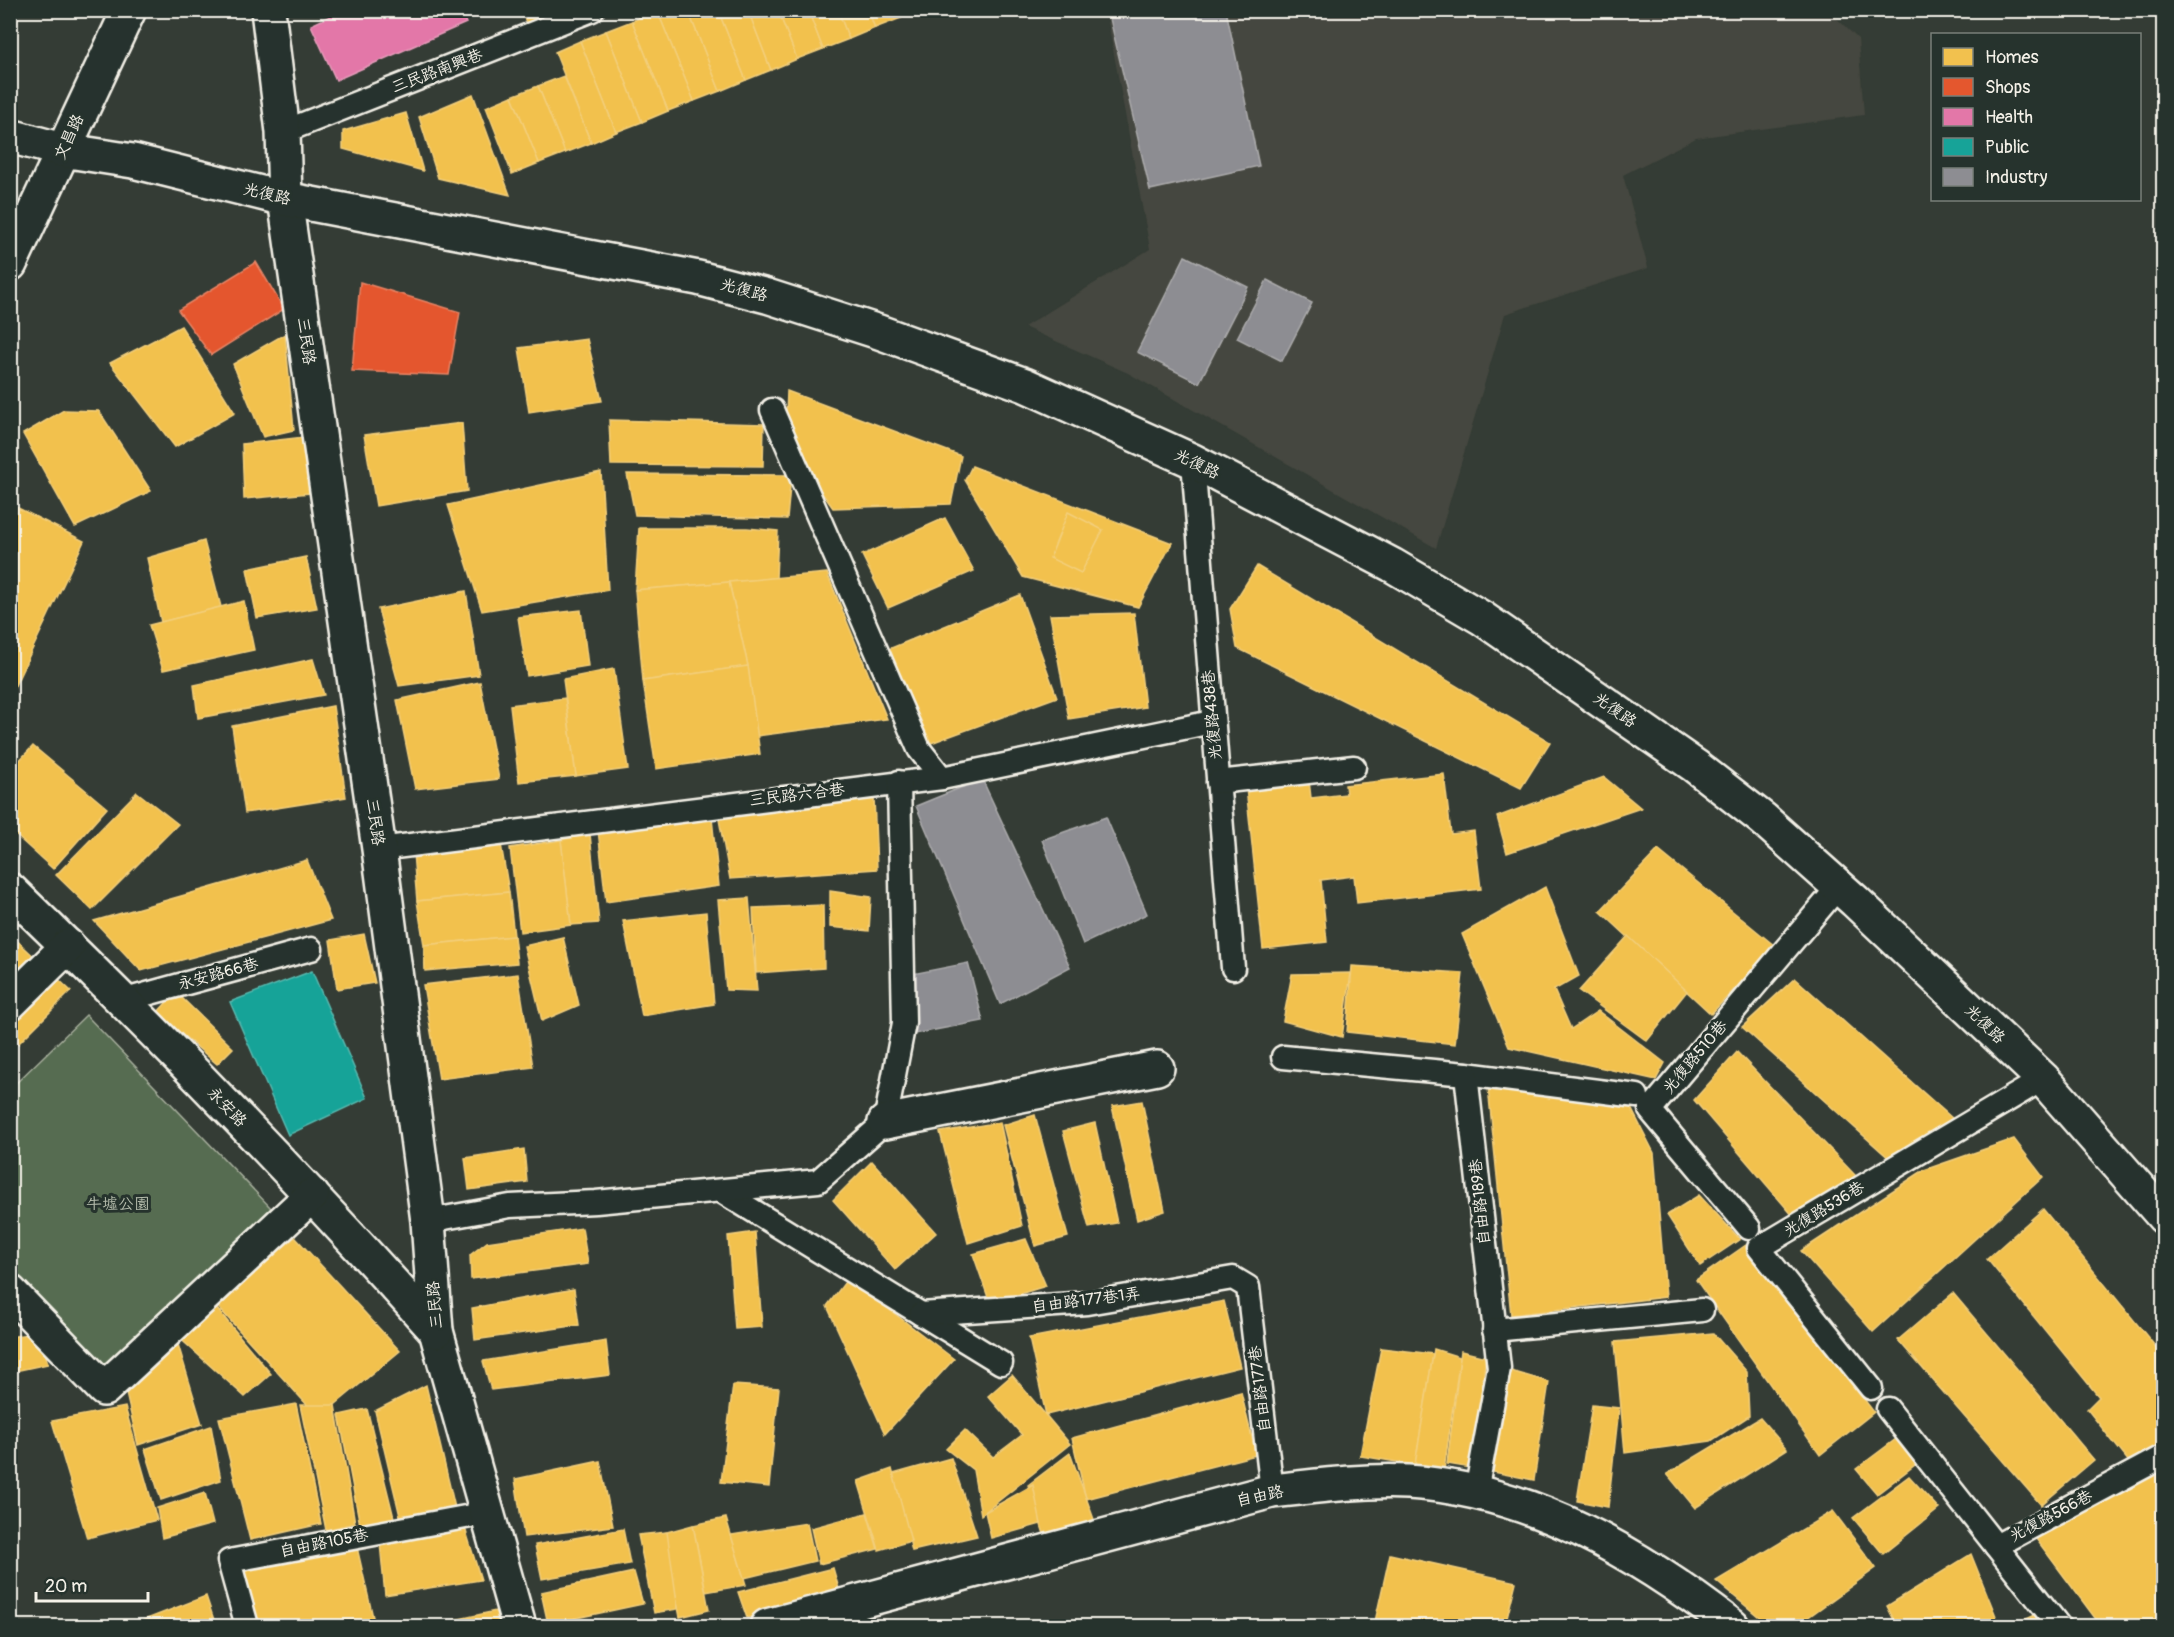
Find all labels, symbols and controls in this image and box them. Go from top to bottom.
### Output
legend [1931,33,2141,201]
street label: 三民路南興巷 [389,44,485,98]
text: Homes [1985,46,2038,69]
text: Shops [1985,76,2030,99]
text: Health [1985,106,2033,129]
street label: 文昌路 [50,111,88,163]
text: Public [1985,136,2029,159]
text: Industry [1985,166,2048,189]
street label: 光復路 [241,179,293,209]
street label: 光復路 [718,274,770,306]
street label: 三民路 [293,316,319,366]
street label: 光復路 [1171,444,1223,484]
street label: 光復路438巷 [1198,669,1226,761]
street label: 光復路 [1590,688,1640,732]
street label: 三民路六合巷 [748,779,846,811]
street label: 三民路 [362,797,388,847]
street label: 永安路66巷 [176,954,260,994]
street label: 光復路 [1961,1000,2009,1048]
street label: 光復路510巷 [1658,1016,1732,1098]
street label: 永安路 [203,1083,251,1131]
street label: 自由路189巷 [1466,1158,1494,1246]
street label: 光復路536巷 [1780,1177,1868,1241]
park label: 牛墟公園 [86,1194,150,1214]
street label: 三民路 [423,1280,447,1330]
street label: 自由路177巷1弄 [1030,1283,1142,1317]
street label: 自由路177巷 [1245,1345,1275,1433]
street label: 自由路 [1234,1481,1286,1511]
street label: 光復路566巷 [2006,1486,2096,1546]
street label: 自由路105巷 [278,1525,370,1561]
scale bar [36,1565,148,1603]
text: 20 m [45,1575,87,1598]

